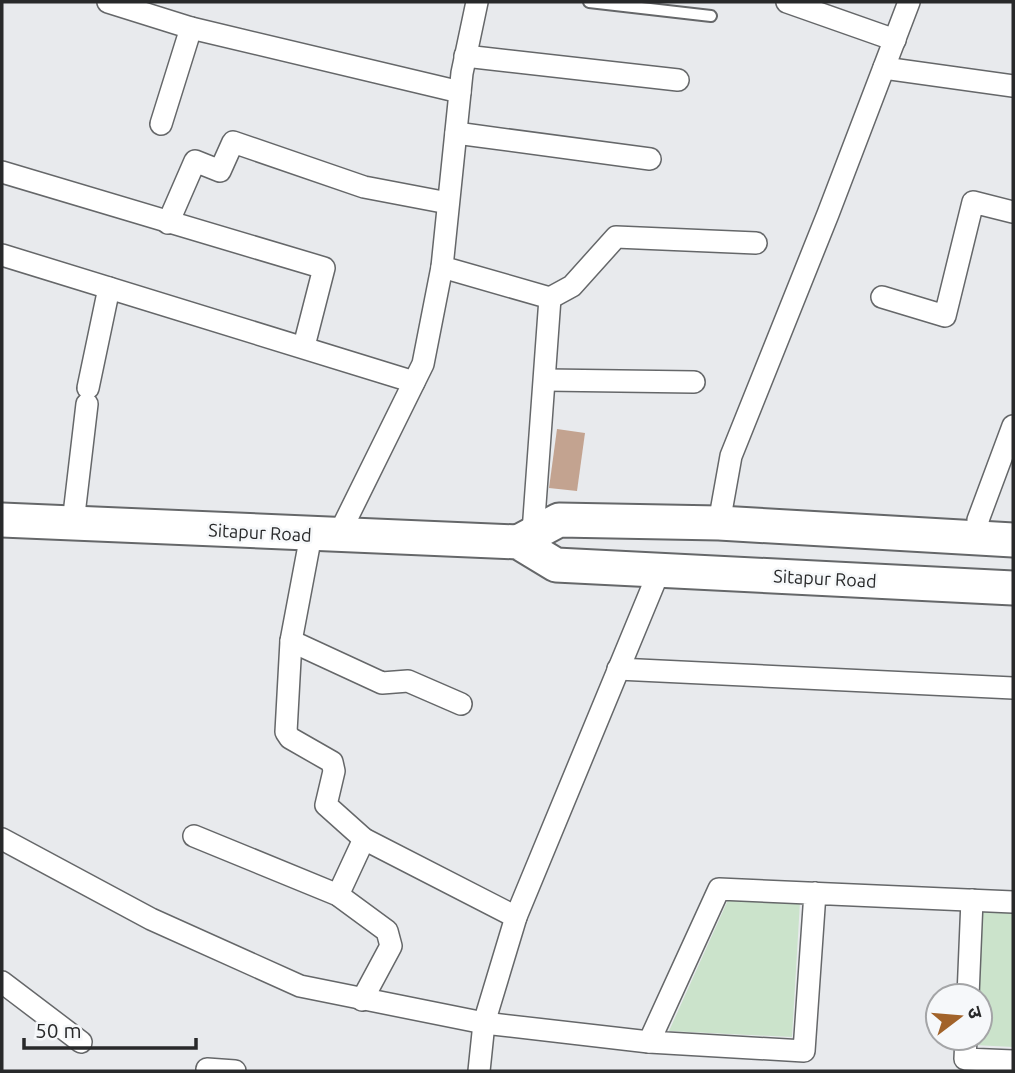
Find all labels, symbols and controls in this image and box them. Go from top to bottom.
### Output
street label: Sitapur Road [208,519,312,545]
street label: Sitapur Road [773,565,877,591]
north arrow [924,982,994,1052]
text: उ [963,1004,988,1022]
scale bar [24,1006,196,1050]
text: 50 m [35,1018,82,1042]

